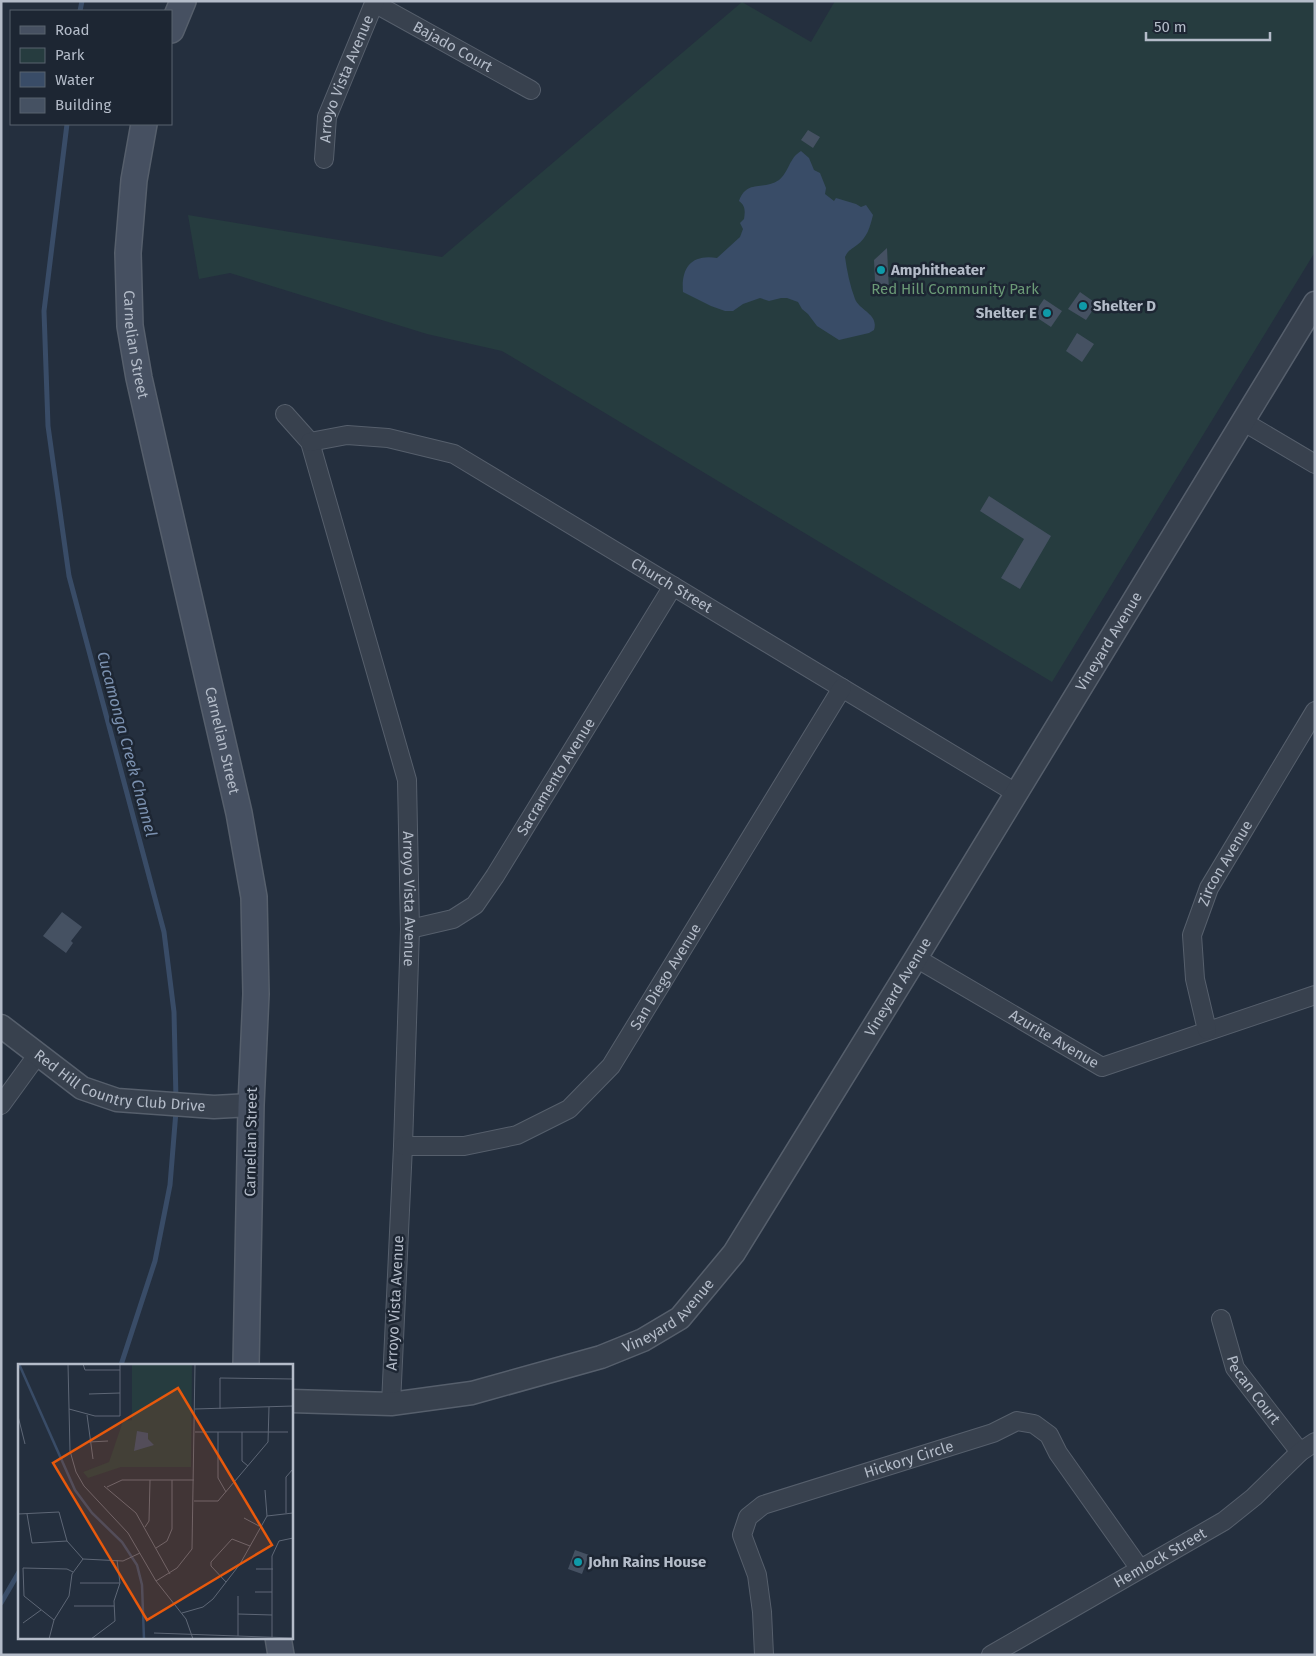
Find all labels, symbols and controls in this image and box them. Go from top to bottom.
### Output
legend [10,10,172,125]
scale bar [1146,10,1270,42]
street label: Arroyo Vista Avenue [316,12,377,143]
street label: Bajado Court [410,17,496,76]
text: 50 m [1154,18,1187,36]
text: Road [55,21,90,39]
text: Park [55,46,85,64]
text: Water [55,71,94,89]
text: Building [55,96,111,114]
place label: Amphitheater [890,261,986,279]
marker: Amphitheater [875,264,887,276]
park label: Red Hill Community Park [871,280,1039,298]
street label: Carnelian Street [120,290,153,401]
place label: Shelter D [1093,297,1156,315]
marker: Shelter D [1077,300,1089,312]
place label: Shelter E [976,304,1037,322]
marker: Shelter E [1041,307,1053,319]
street label: Church Street [628,554,716,617]
street label: Vineyard Avenue [1072,588,1146,694]
water label: Cucamonga Creek Channel [93,649,161,839]
street label: Carnelian Street [201,685,244,797]
street label: Sacramento Avenue [513,715,599,839]
street label: Zircon Avenue [1194,817,1256,908]
street label: Arroyo Vista Avenue [399,831,419,967]
street label: San Diego Avenue [626,920,705,1033]
street label: Vineyard Avenue [861,934,935,1040]
street label: Azurite Avenue [1006,1006,1102,1072]
street label: Red Hill Country Club Drive [31,1046,206,1115]
street label: Carnelian Street [241,1087,261,1197]
street label: Arroyo Vista Avenue [382,1235,408,1371]
street label: Vineyard Avenue [620,1275,718,1356]
street label: Pecan Court [1223,1353,1284,1428]
inset map [18,1364,292,1638]
street label: Hickory Circle [862,1437,956,1482]
street label: Hemlock Street [1111,1524,1210,1591]
place label: John Rains House [587,1553,706,1571]
marker: John Rains House [572,1556,584,1568]

